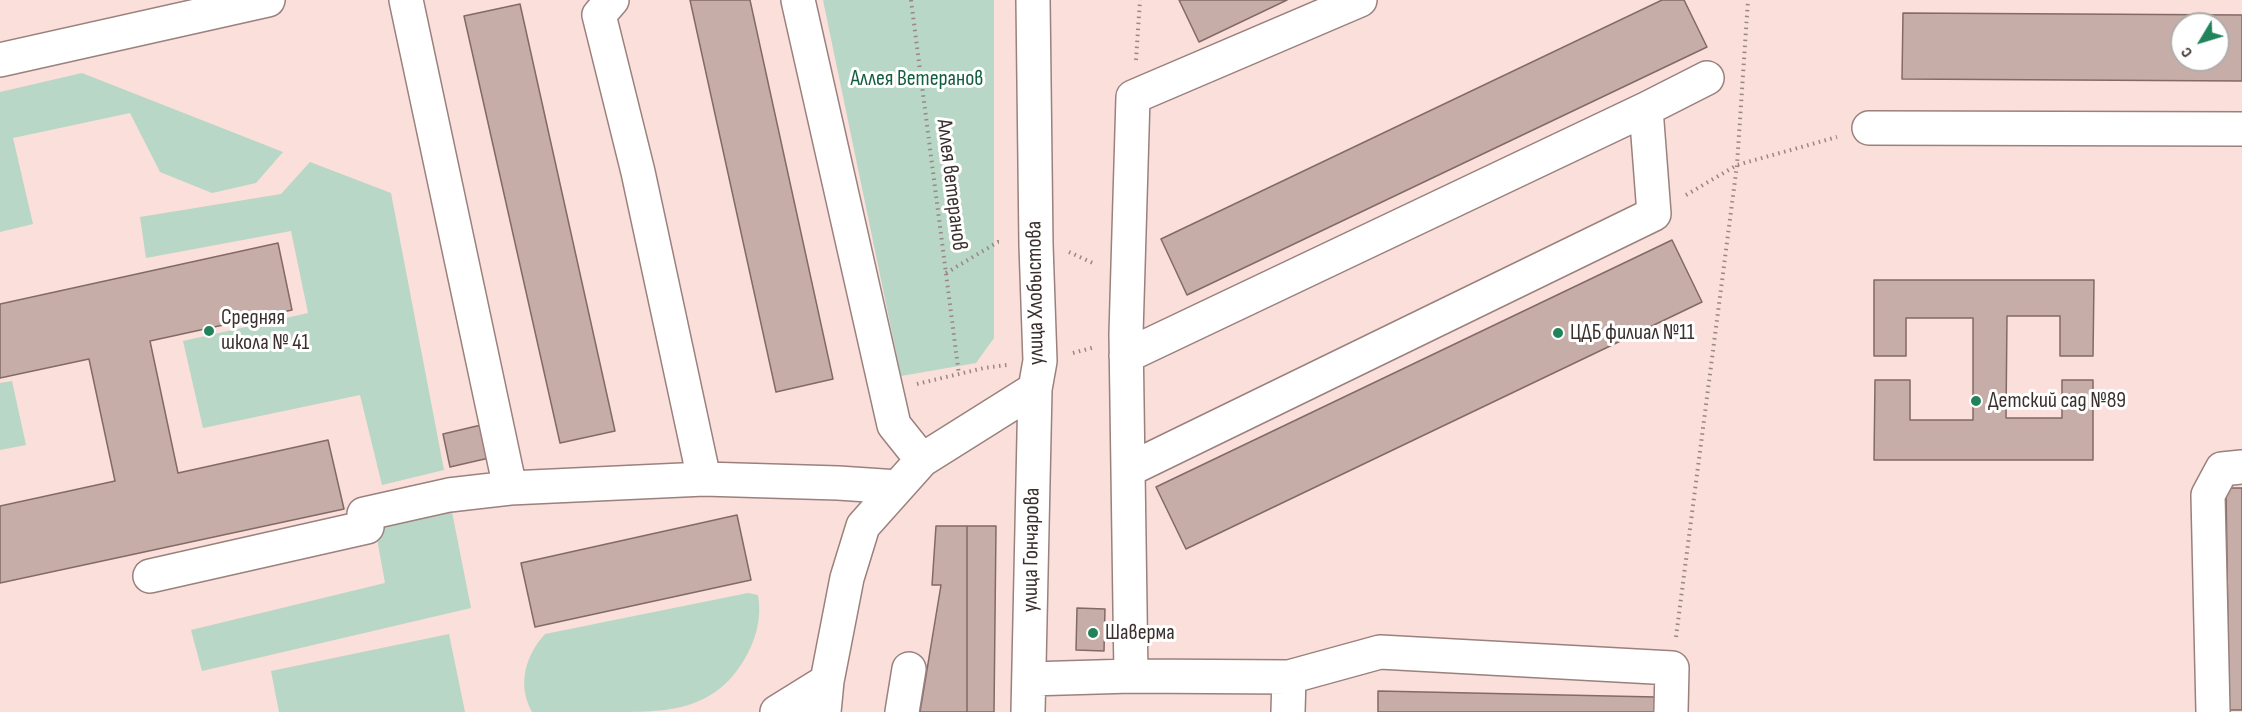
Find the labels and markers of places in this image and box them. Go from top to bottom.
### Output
place label: Средняя школа № 41 [221,305,309,356]
place label: ЦДБ филиал №11 [1570,320,1695,346]
marker: Средняя школа № 41 [202,324,216,338]
marker: ЦДБ филиал №11 [1551,326,1565,340]
place label: Детский сад №89 [1988,388,2126,414]
marker: Детский сад №89 [1969,394,1983,408]
place label: Шаверма [1105,620,1175,646]
marker: Шаверма [1086,626,1100,640]

